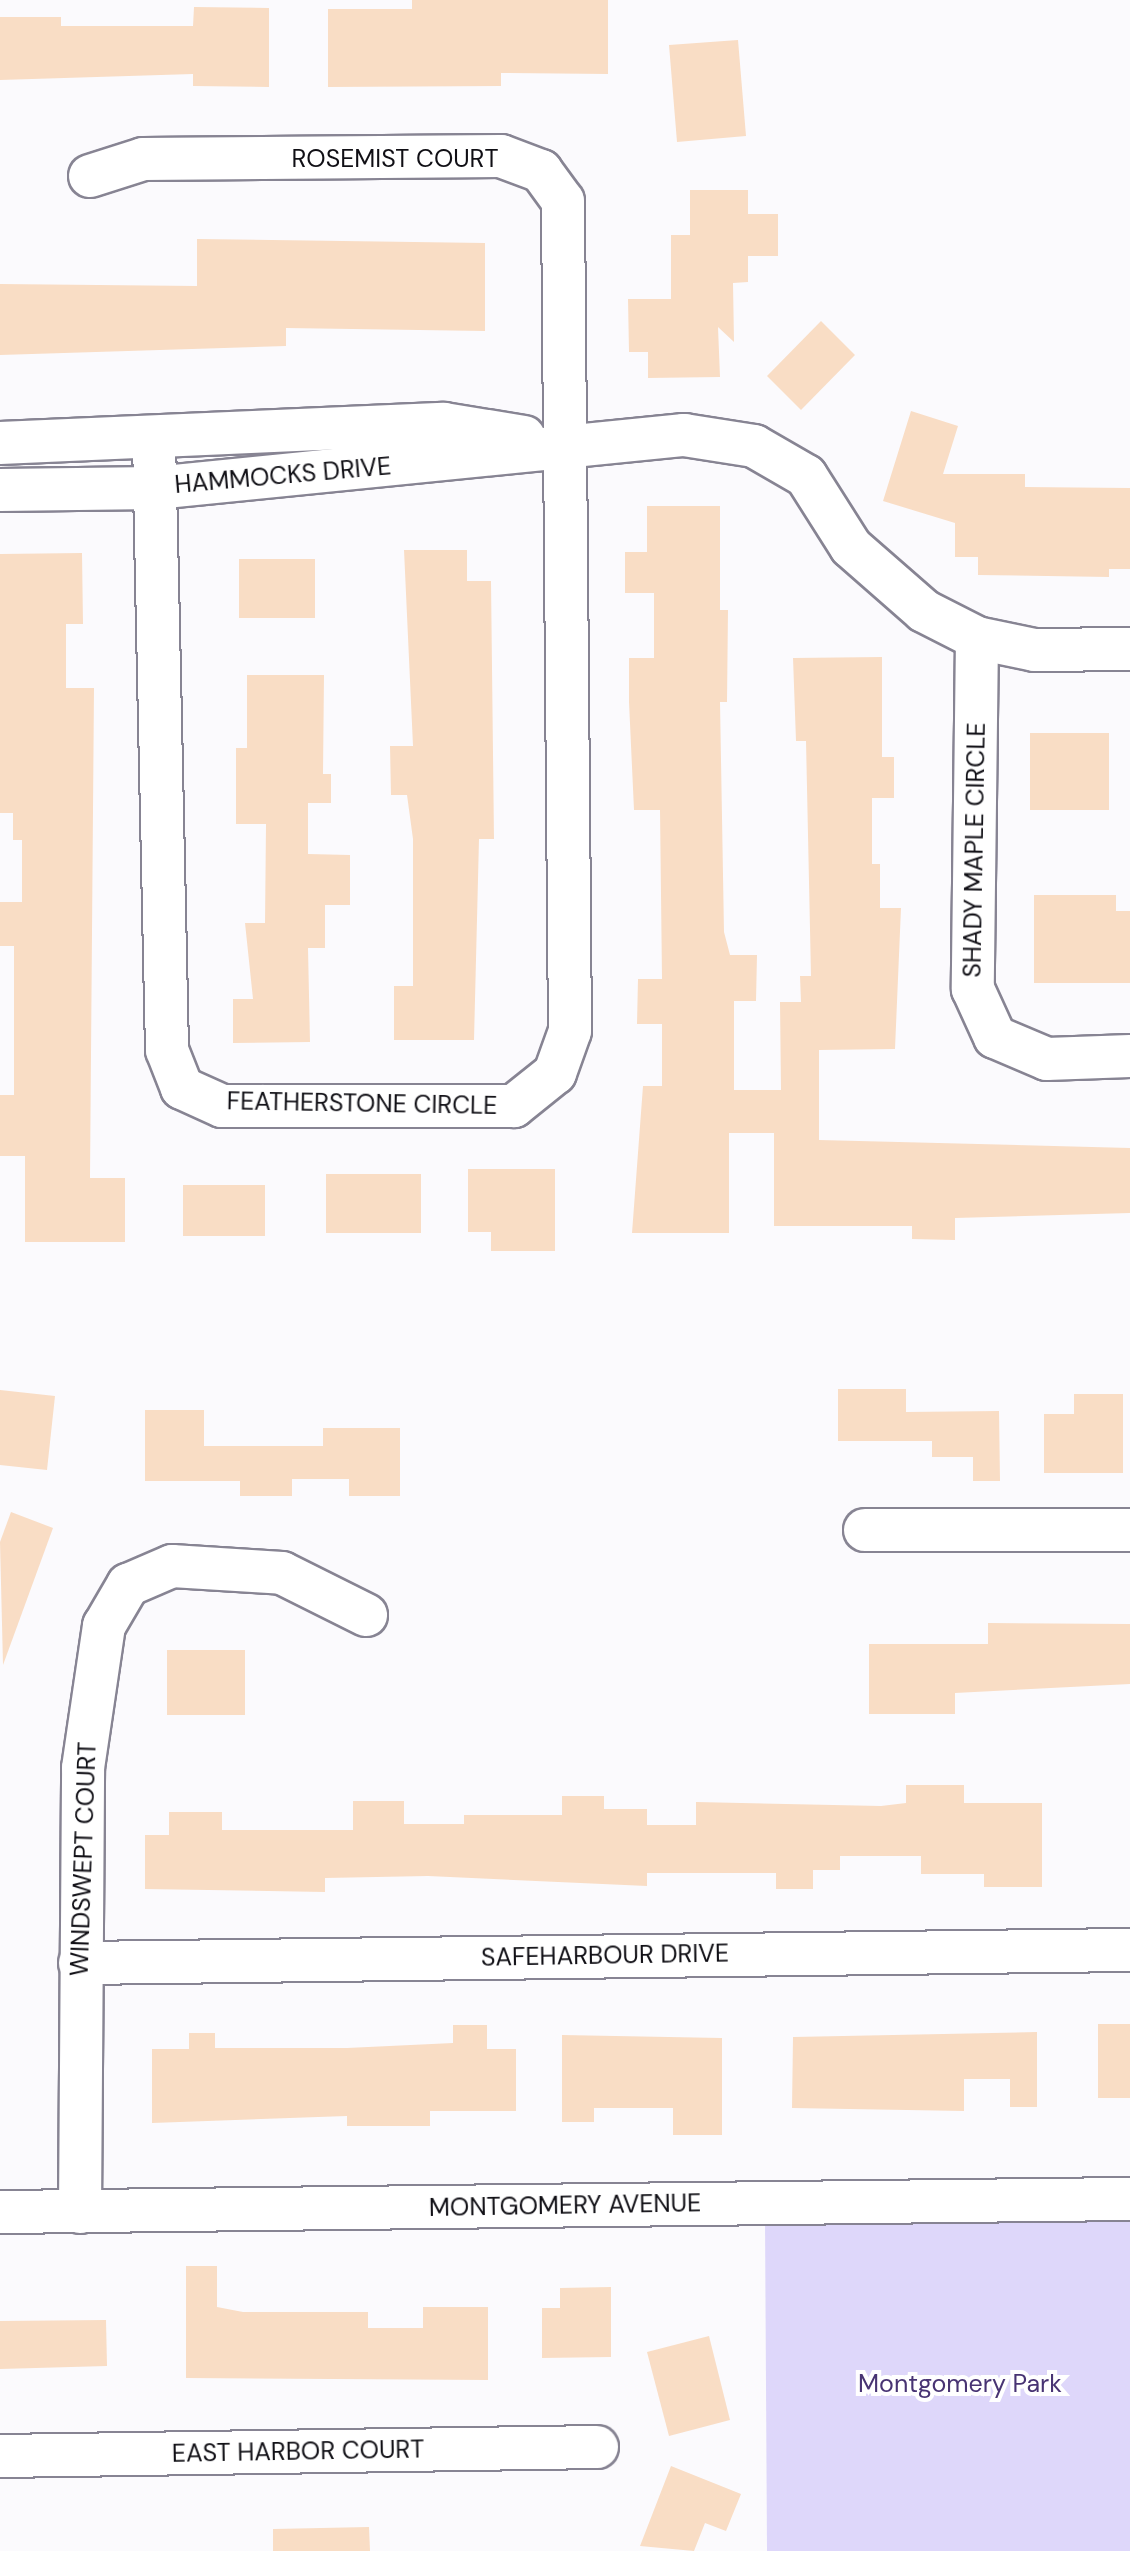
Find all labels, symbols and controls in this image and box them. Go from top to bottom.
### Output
street label: ROSEMIST COURT [292,144,498,174]
street label: HAMMOCKS DRIVE [173,452,393,500]
street label: SHADY MAPLE CIRCLE [958,722,992,978]
street label: FEATHERSTONE CIRCLE [226,1087,498,1121]
street label: WINDSWEPT COURT [65,1741,103,1977]
street label: SAFEHARBOUR DRIVE [481,1939,729,1973]
street label: MONTGOMERY AVENUE [429,2189,701,2223]
park label: Montgomery Park [858,2369,1062,2399]
street label: EAST HARBOR COURT [172,2435,424,2469]

